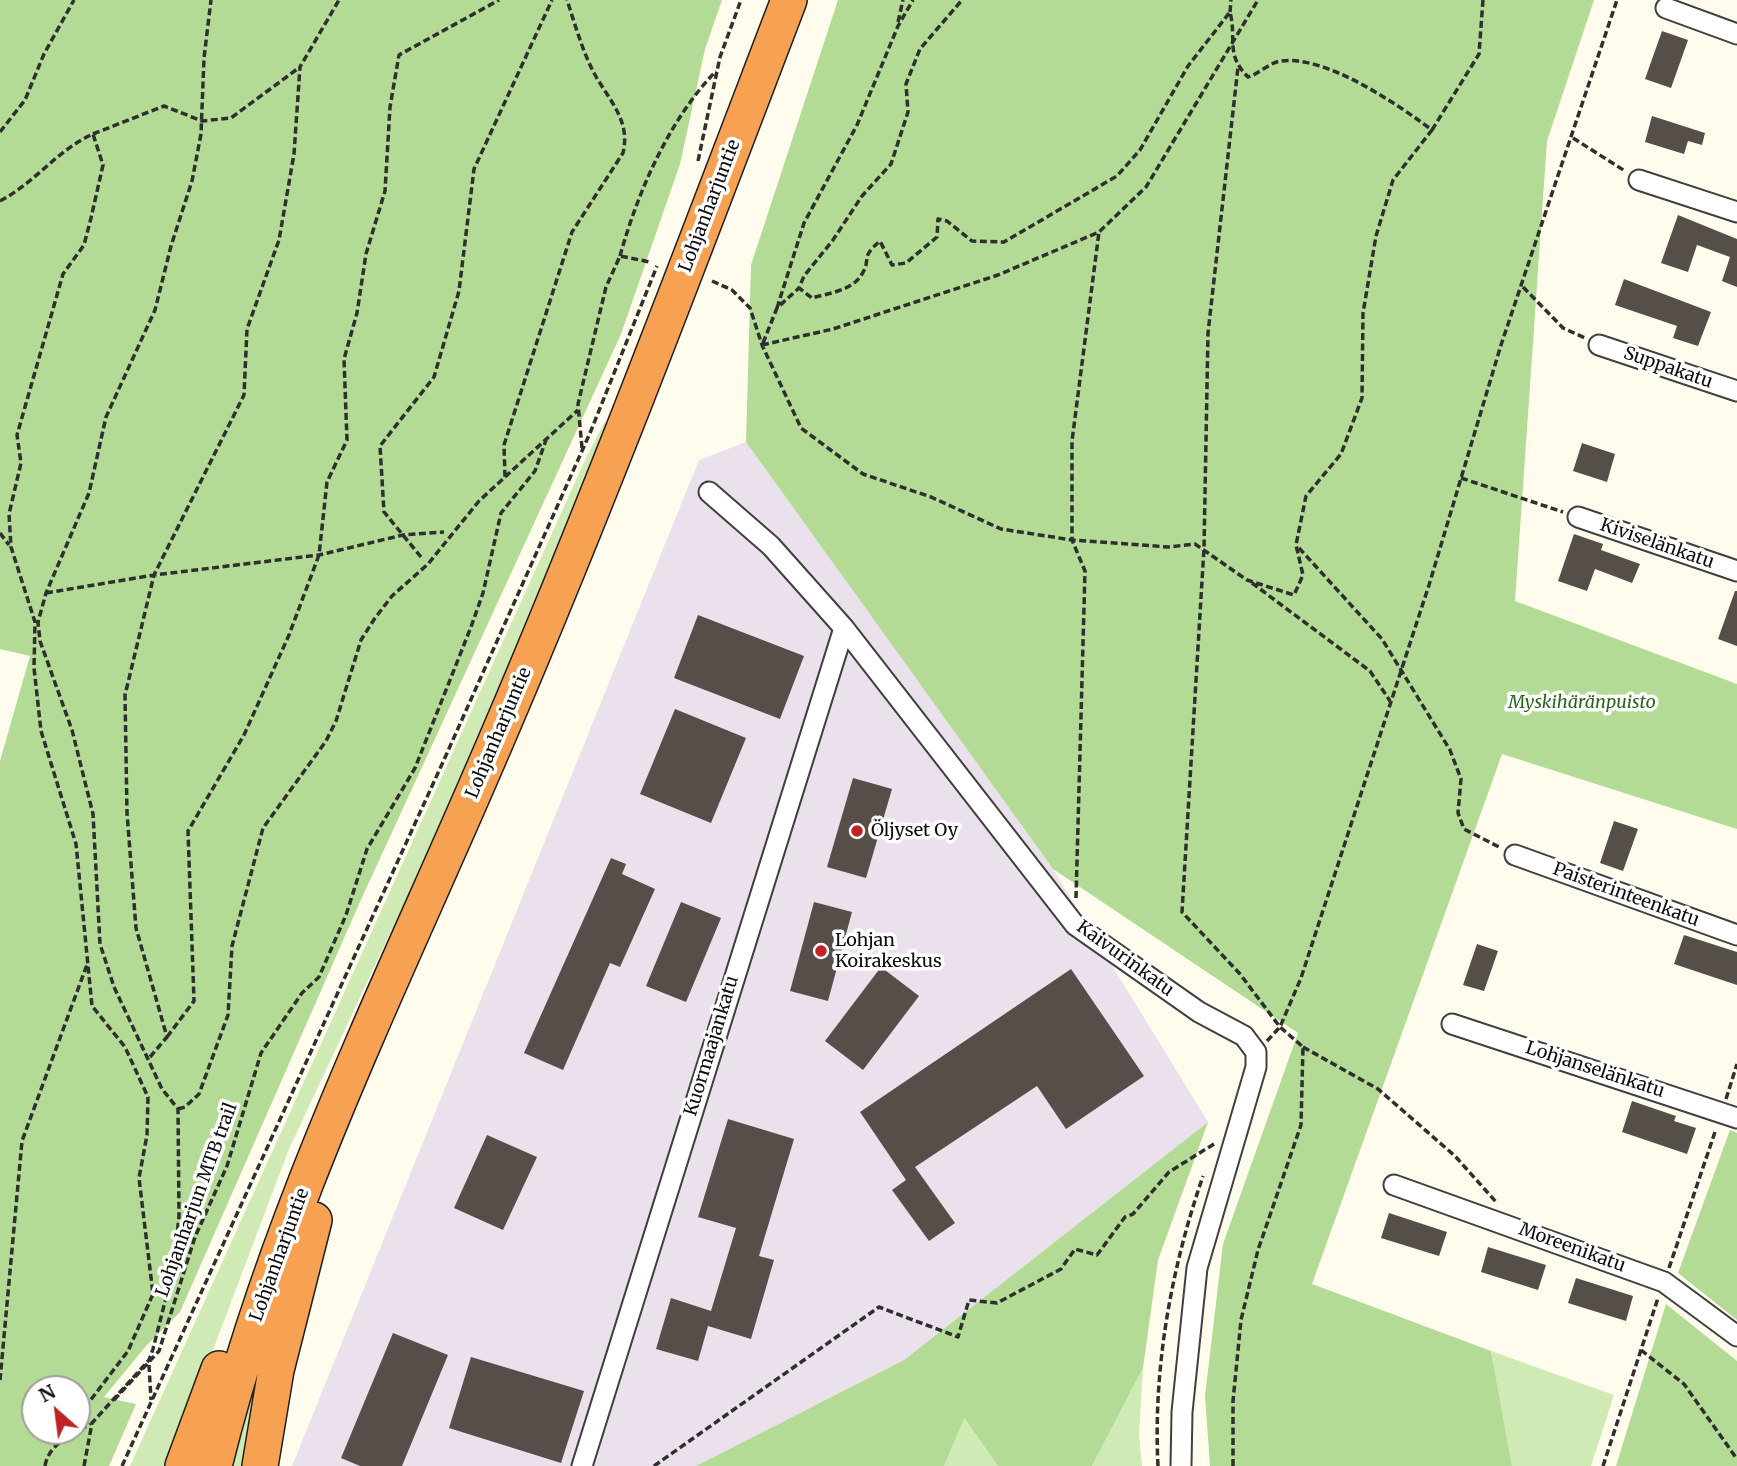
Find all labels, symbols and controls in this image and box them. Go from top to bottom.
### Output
street label: Lohjanharjuntie [675,137,745,275]
street label: Suppakatu [1621,343,1715,393]
street label: Kiviselänkatu [1597,514,1717,574]
street label: Lohjanharjuntie [462,664,536,802]
park label: Myskihäränpuisto [1508,692,1656,714]
place label: Öljyset Oy [871,820,958,842]
marker: Öljyset Oy [849,823,865,839]
street label: Paisterinteenkatu [1550,858,1702,932]
street label: Kaivurinkatu [1072,916,1178,1002]
place label: Lohjan Koirakeskus [835,930,942,972]
marker: Lohjan Koirakeskus [813,943,829,959]
street label: Kuormaajankatu [680,973,744,1119]
street label: Lohjanselänkatu [1523,1037,1667,1103]
street label: Lohjanharjun MTB trail [152,1100,242,1300]
street label: Lohjanharjuntie [246,1185,314,1325]
street label: Moreenikatu [1516,1219,1628,1277]
north arrow [21,1375,91,1445]
text: N [35,1379,59,1407]

